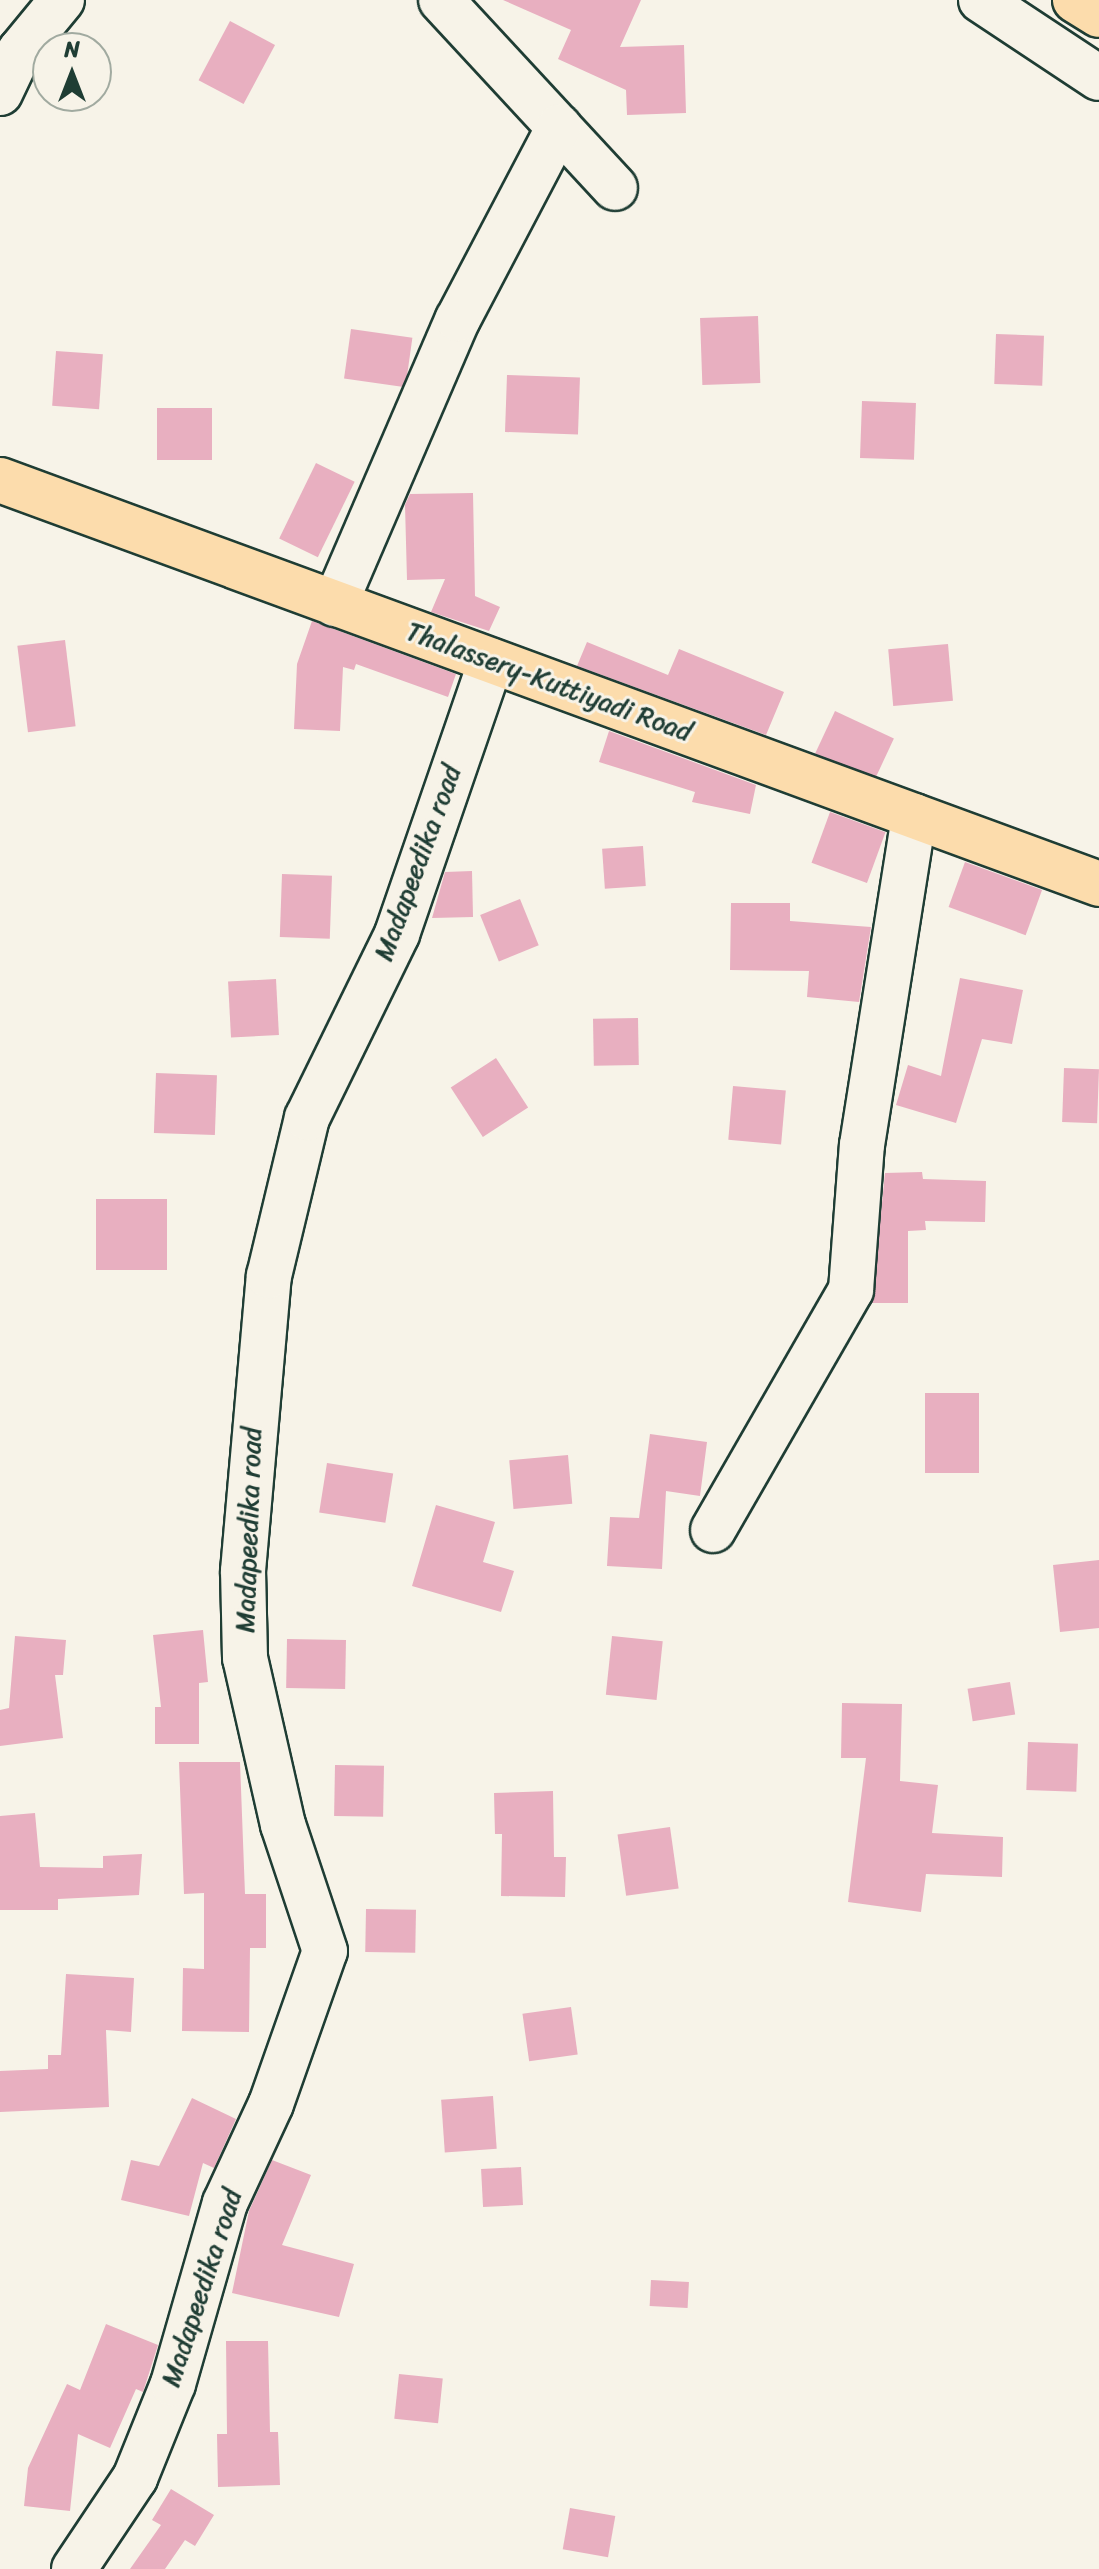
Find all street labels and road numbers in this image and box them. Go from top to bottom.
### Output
street label: Thalassery-Kuttiyadi Road [402,616,696,748]
street label: Madapeedika road [368,761,468,965]
street label: Madapeedika road [230,1427,268,1633]
street label: Madapeedika road [155,2185,249,2391]

